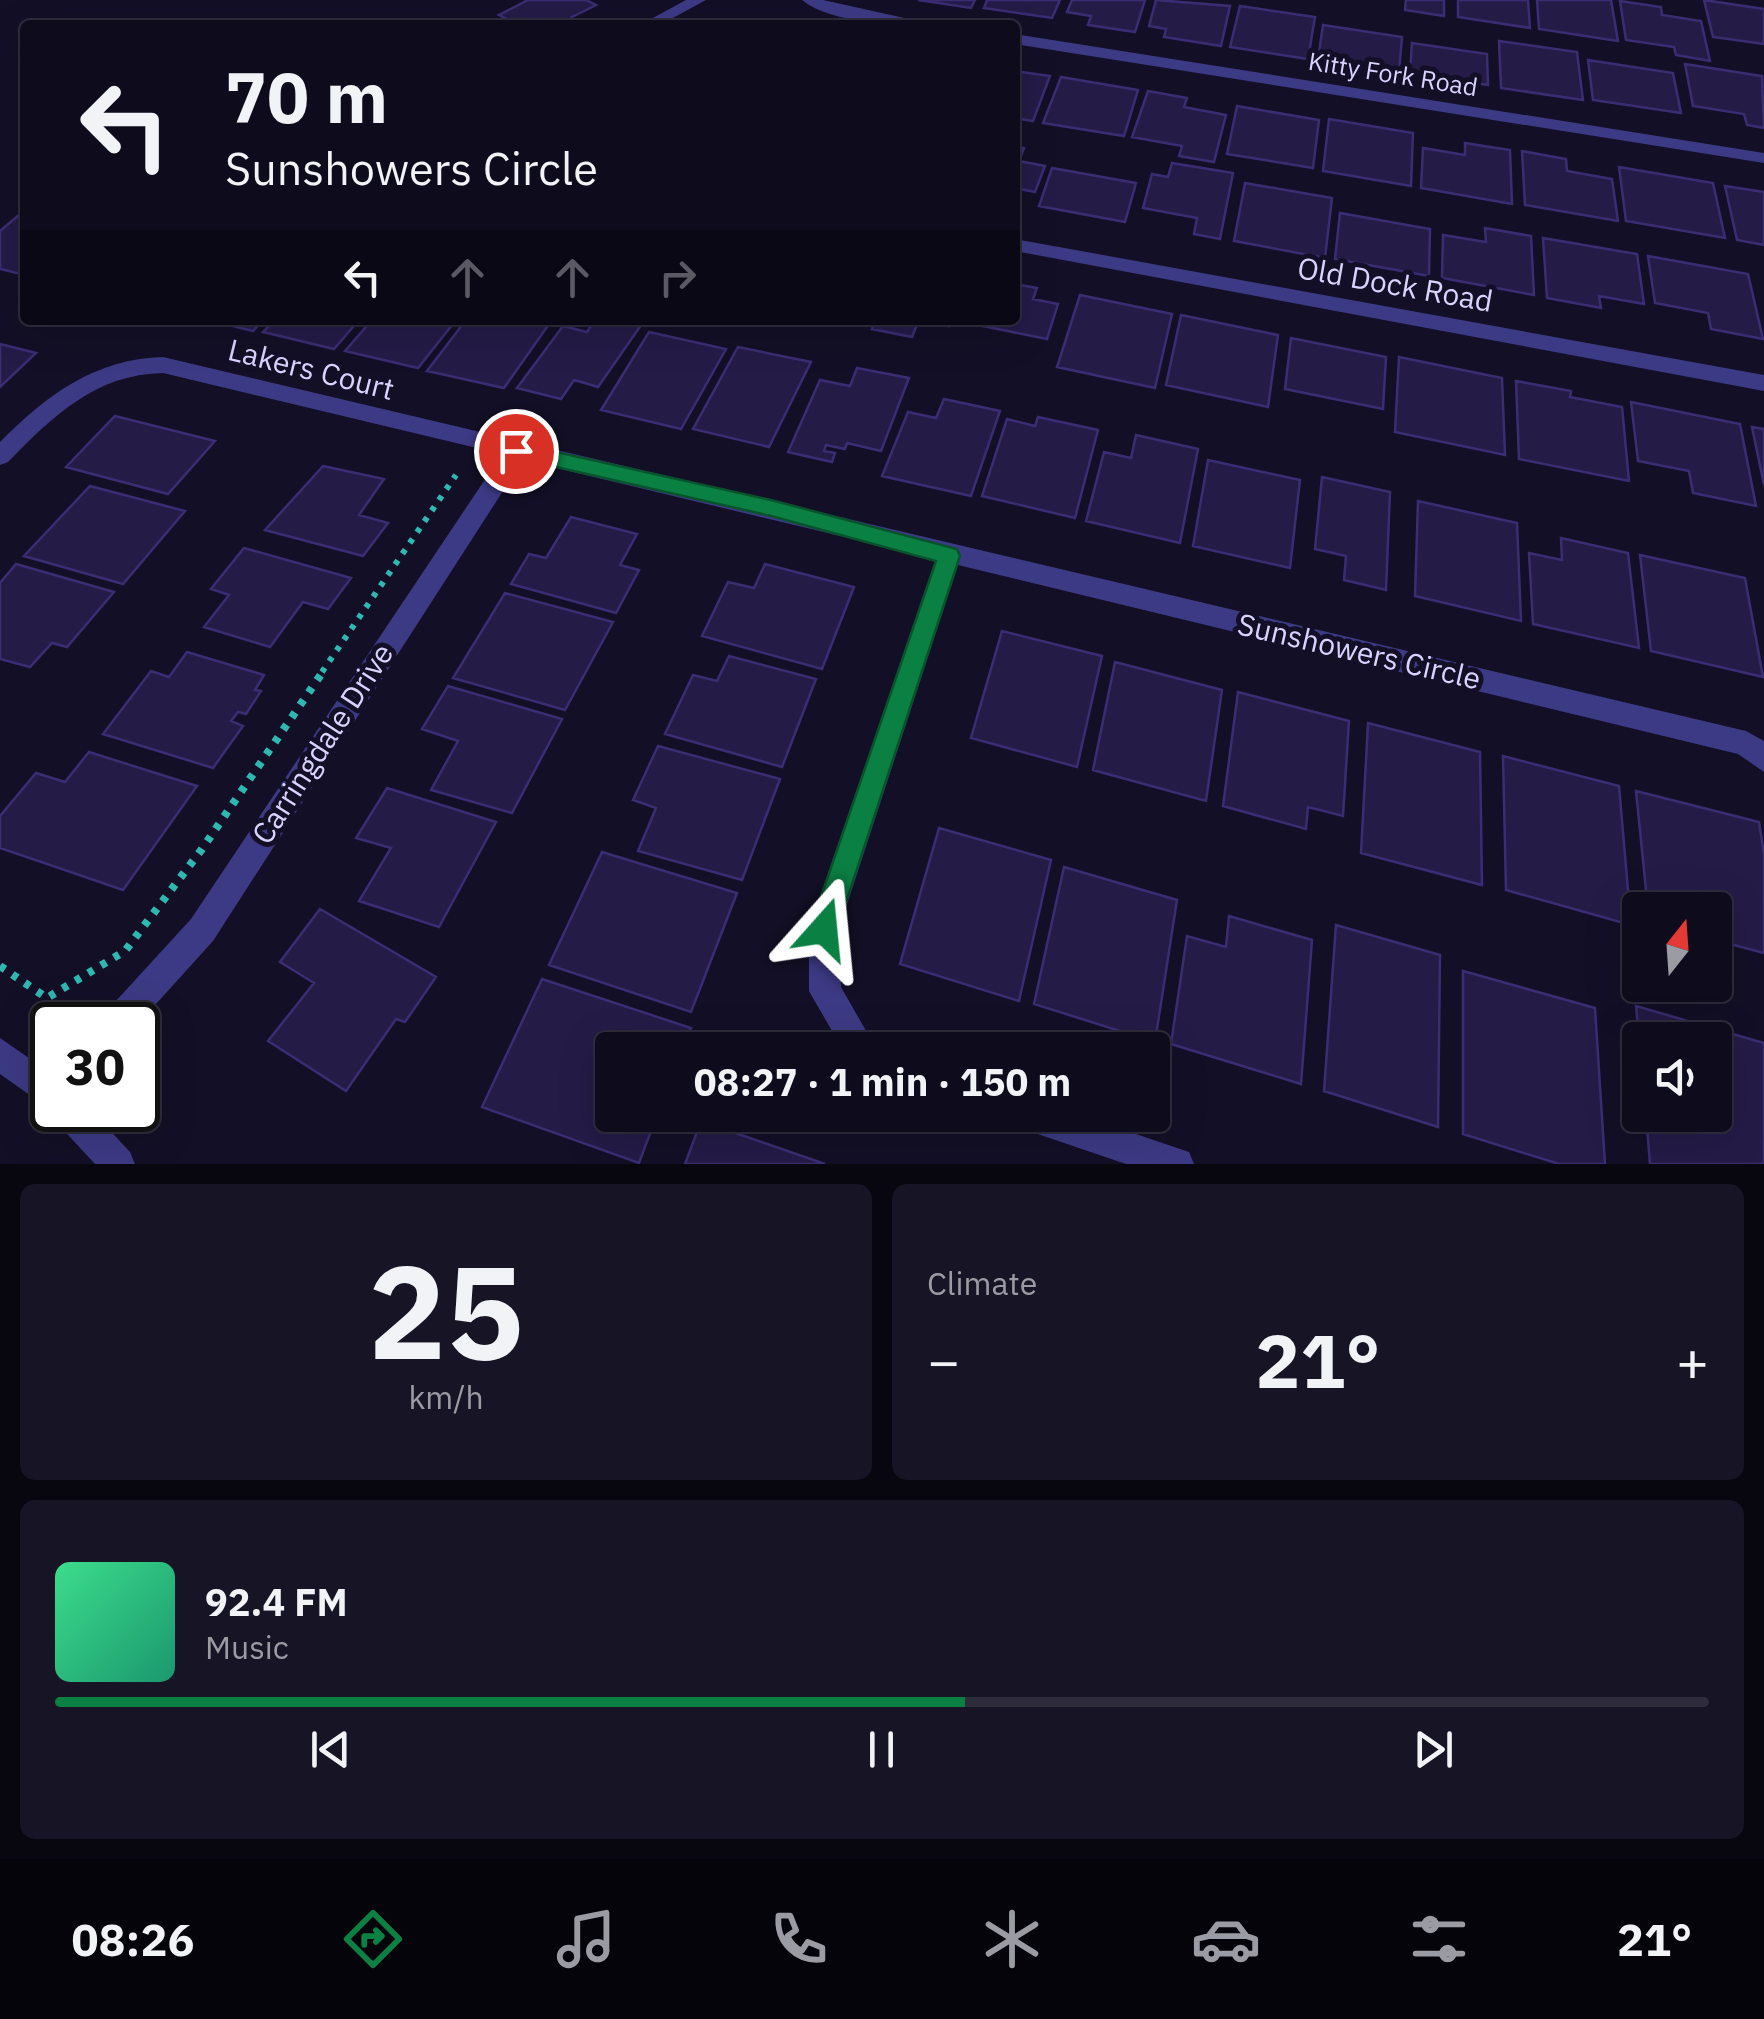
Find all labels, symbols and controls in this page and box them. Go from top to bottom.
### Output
street label: Kitty Fork Road [1306,44,1480,103]
text: 70 m [225,51,388,142]
icon: left [60,60,190,190]
text: Sunshowers Circle [225,139,598,197]
street label: Old Dock Road [1294,247,1496,320]
icon: left [335,250,390,305]
icon: ahead [440,250,495,305]
icon: ahead [545,250,600,305]
icon: right [650,250,705,305]
street label: Lakers Court [224,329,398,408]
pin [474,409,559,494]
icon: arrive [489,424,544,479]
street label: Sunshowers Circle [1234,604,1485,697]
street label: Carringdale Drive [242,635,401,851]
position arrow [772,877,876,981]
north arrow [1622,892,1732,1002]
map controls [1622,892,1732,1132]
speed limit sign: 30 [30,1002,160,1132]
button: sound [1622,1022,1732,1132]
text: 08:27 · 1 min · 150 m [694,1057,1071,1106]
text: 25 [368,1226,524,1395]
text: Climate [927,1262,1037,1304]
text: 21° [1255,1311,1381,1409]
text: − [927,1325,960,1396]
text: + [1676,1325,1709,1396]
text: km/h [408,1376,484,1418]
text: 92.4 FM [205,1577,348,1626]
text: Music [205,1626,289,1668]
icon: previous [303,1722,358,1777]
icon: pause [854,1722,909,1777]
icon: next [1406,1722,1461,1777]
icon: directions [338,1904,408,1974]
icon: music [551,1904,621,1974]
icon: phone [764,1904,834,1974]
icon: climate [977,1904,1047,1974]
icon: car [1191,1904,1261,1974]
icon: filters [1404,1904,1474,1974]
text: 08:26 [72,1910,194,1968]
text: 21° [1617,1910,1692,1968]

